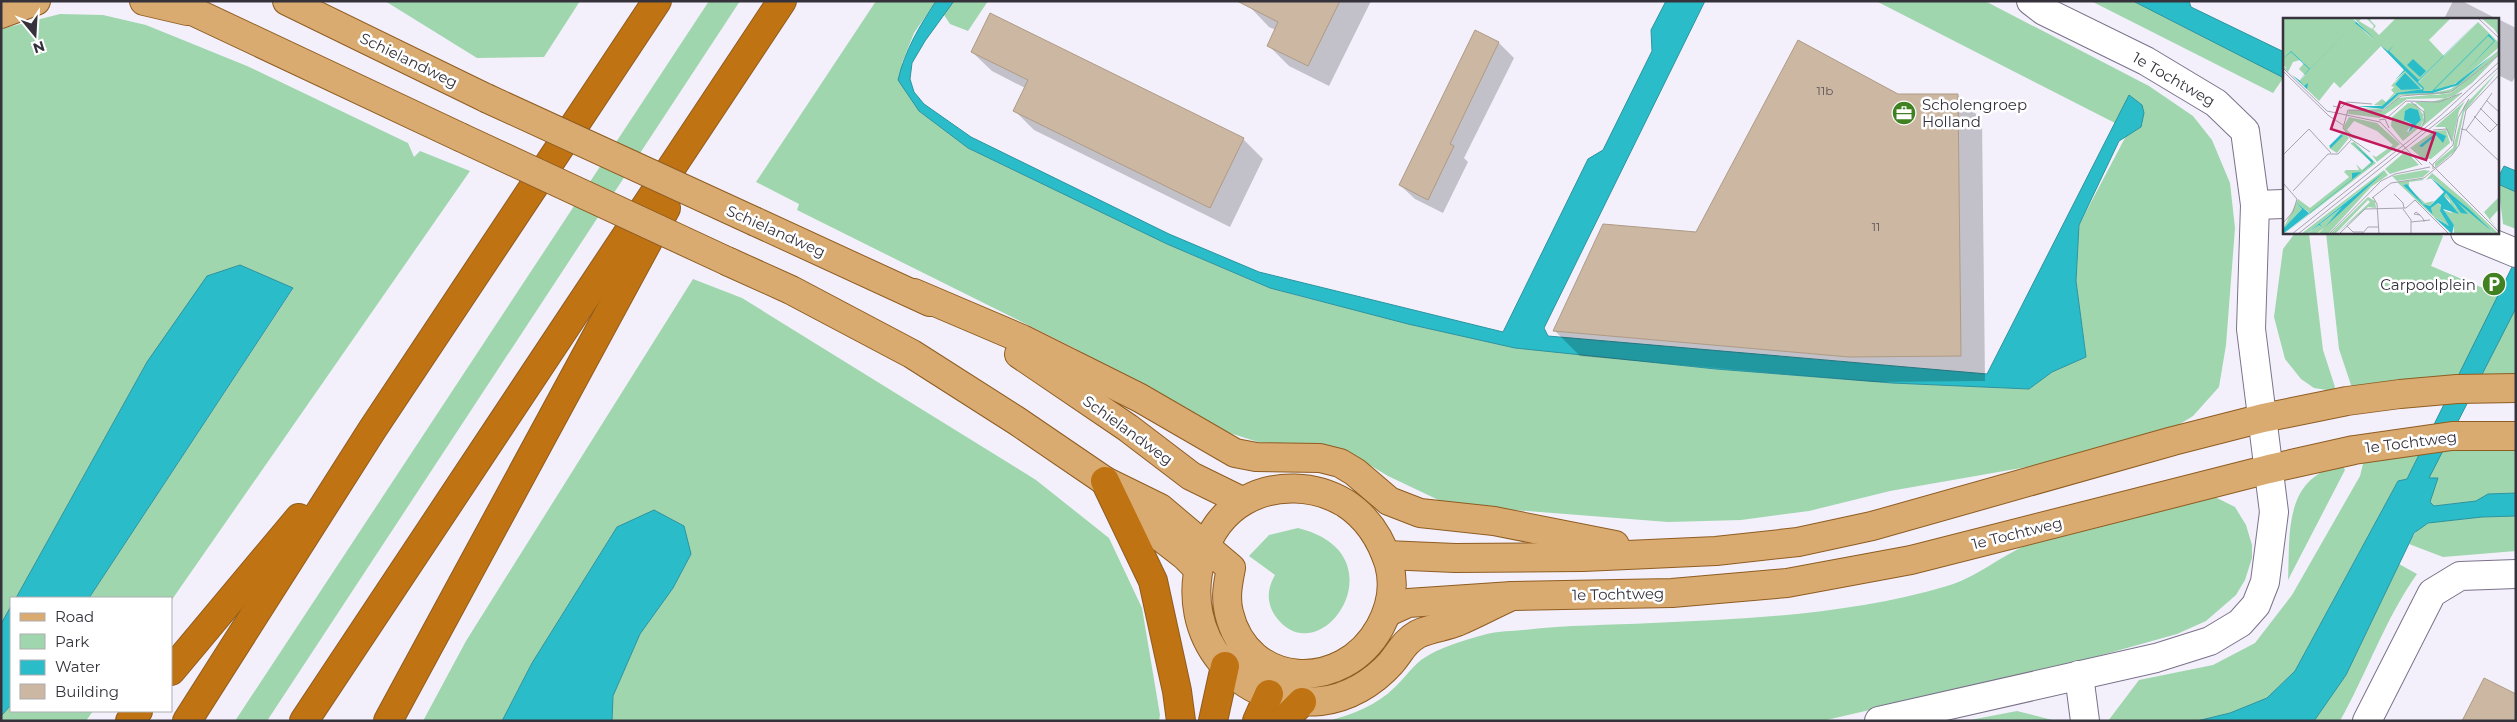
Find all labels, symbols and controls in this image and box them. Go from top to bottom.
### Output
north arrow [10,10,60,60]
inset map [2283,18,2500,234]
street label: Schielandweg [357,28,461,92]
text: N [31,37,47,58]
street label: 1e Tochtweg [2129,48,2219,110]
house number: 11b [1817,83,1833,98]
place label: Scholengroep Holland [1922,95,2027,131]
office icon: Scholengroep Holland [1891,100,1917,126]
street label: Schielandweg [724,201,828,261]
house number: 11 [1872,219,1880,234]
parking icon: Carpoolplein [2481,271,2507,297]
place label: Carpoolplein [2380,275,2476,294]
street label: Schielandweg [1079,391,1177,469]
street label: 1e Tochtweg [2364,427,2458,457]
street label: 1e Tochtweg [1970,513,2064,553]
street label: 1e Tochtweg [1572,584,1664,604]
legend [10,597,172,712]
text: Road [55,607,94,626]
text: Park [55,632,89,651]
text: Water [55,657,101,676]
text: Building [55,682,119,701]

